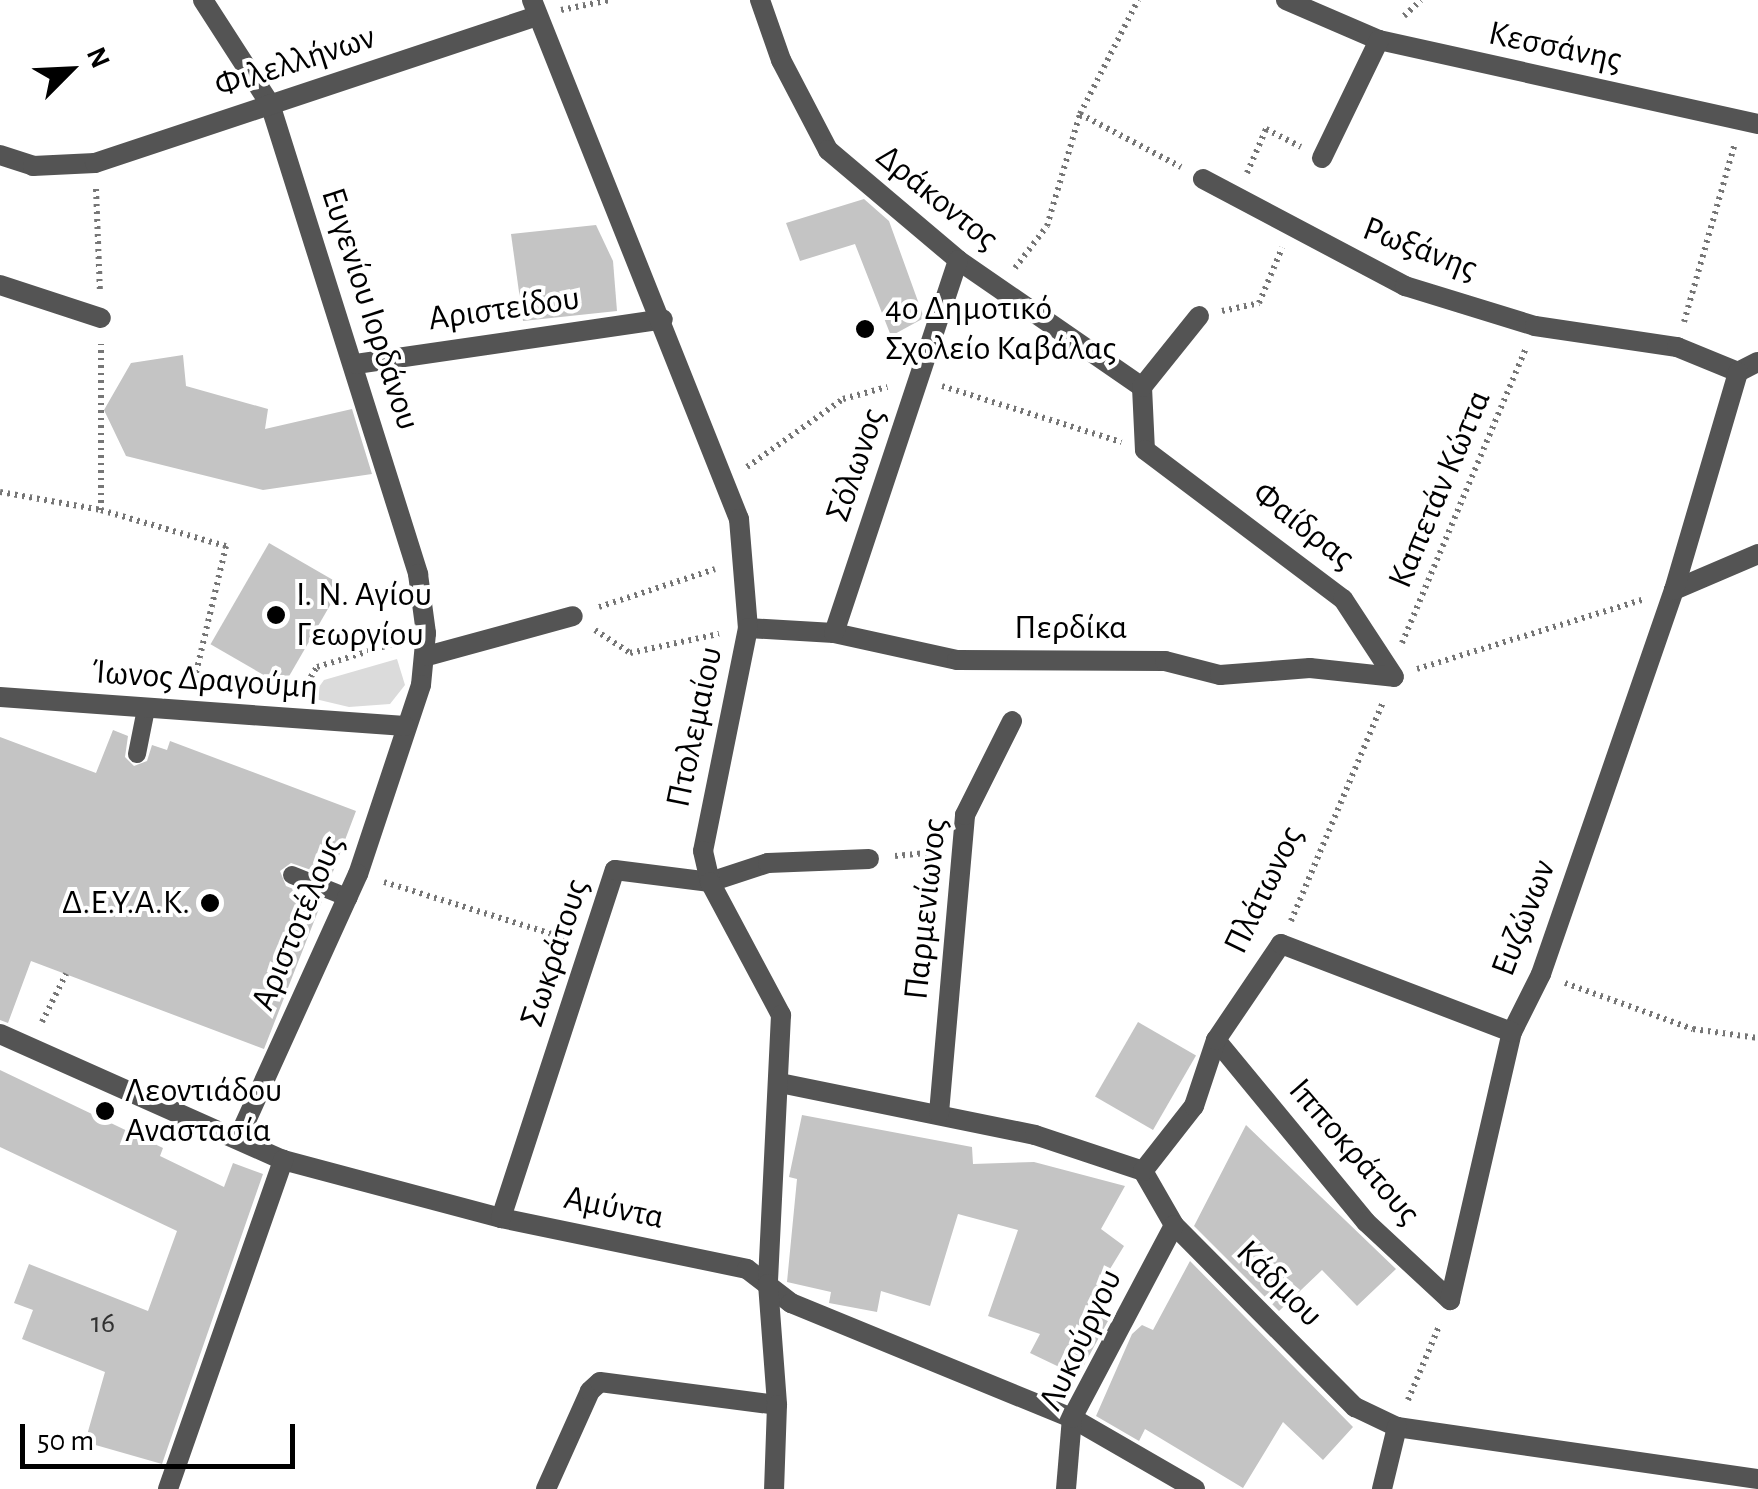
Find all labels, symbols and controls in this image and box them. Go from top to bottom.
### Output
street label: Κεσσάνης [1485,12,1625,82]
street label: Φιλελλήνων [209,16,381,108]
north arrow [20,20,120,120]
text: N [81,43,114,72]
street label: Δράκοντος [867,136,1007,260]
street label: Ευγενίου Ιορδάνου [311,183,429,435]
street label: Ρωξάνης [1357,208,1483,290]
street label: Αριστείδου [426,278,582,340]
place label: 4ο Δημοτικό Σχολείο Καβάλας [885,288,1116,370]
marker: 4ο Δημοτικό Σχολείο Καβάλας [854,318,876,340]
street label: Καπετάν Κώττα [1379,384,1501,594]
street label: Σόλωνος [817,403,895,527]
street label: Φαίδρας [1243,473,1363,579]
place label: Ι. Ν. Αγίου Γεωργίου [296,574,432,656]
marker: Ι. Ν. Αγίου Γεωργίου [265,604,287,626]
street label: Περδίκα [1014,607,1128,649]
street label: Πτολεμαίου [658,643,732,811]
street label: Ίωνος Δραγούμη [90,651,320,709]
street label: Παρμενίωνος [896,816,956,1002]
street label: Πλάτωνος [1215,819,1313,961]
street label: Αριστοτέλους [242,829,354,1017]
street label: Ευζώνων [1483,854,1565,982]
street label: Σωκράτους [511,874,599,1032]
place label: Δ.Ε.Υ.Α.Κ. [62,882,190,924]
marker: Δ.Ε.Υ.Α.Κ. [199,892,221,914]
place label: Λεοντιάδου Αναστασία [125,1070,282,1152]
street label: Ιπποκράτους [1279,1070,1429,1234]
marker: Λεοντιάδου Αναστασία [94,1100,116,1122]
street label: Αμύντα [560,1177,668,1239]
street label: Κάδμου [1227,1232,1331,1336]
street label: Λυκούργου [1030,1263,1132,1417]
house number: 16 [91,1305,115,1341]
scale bar [25,1404,300,1466]
text: 50 m [37,1426,94,1456]

